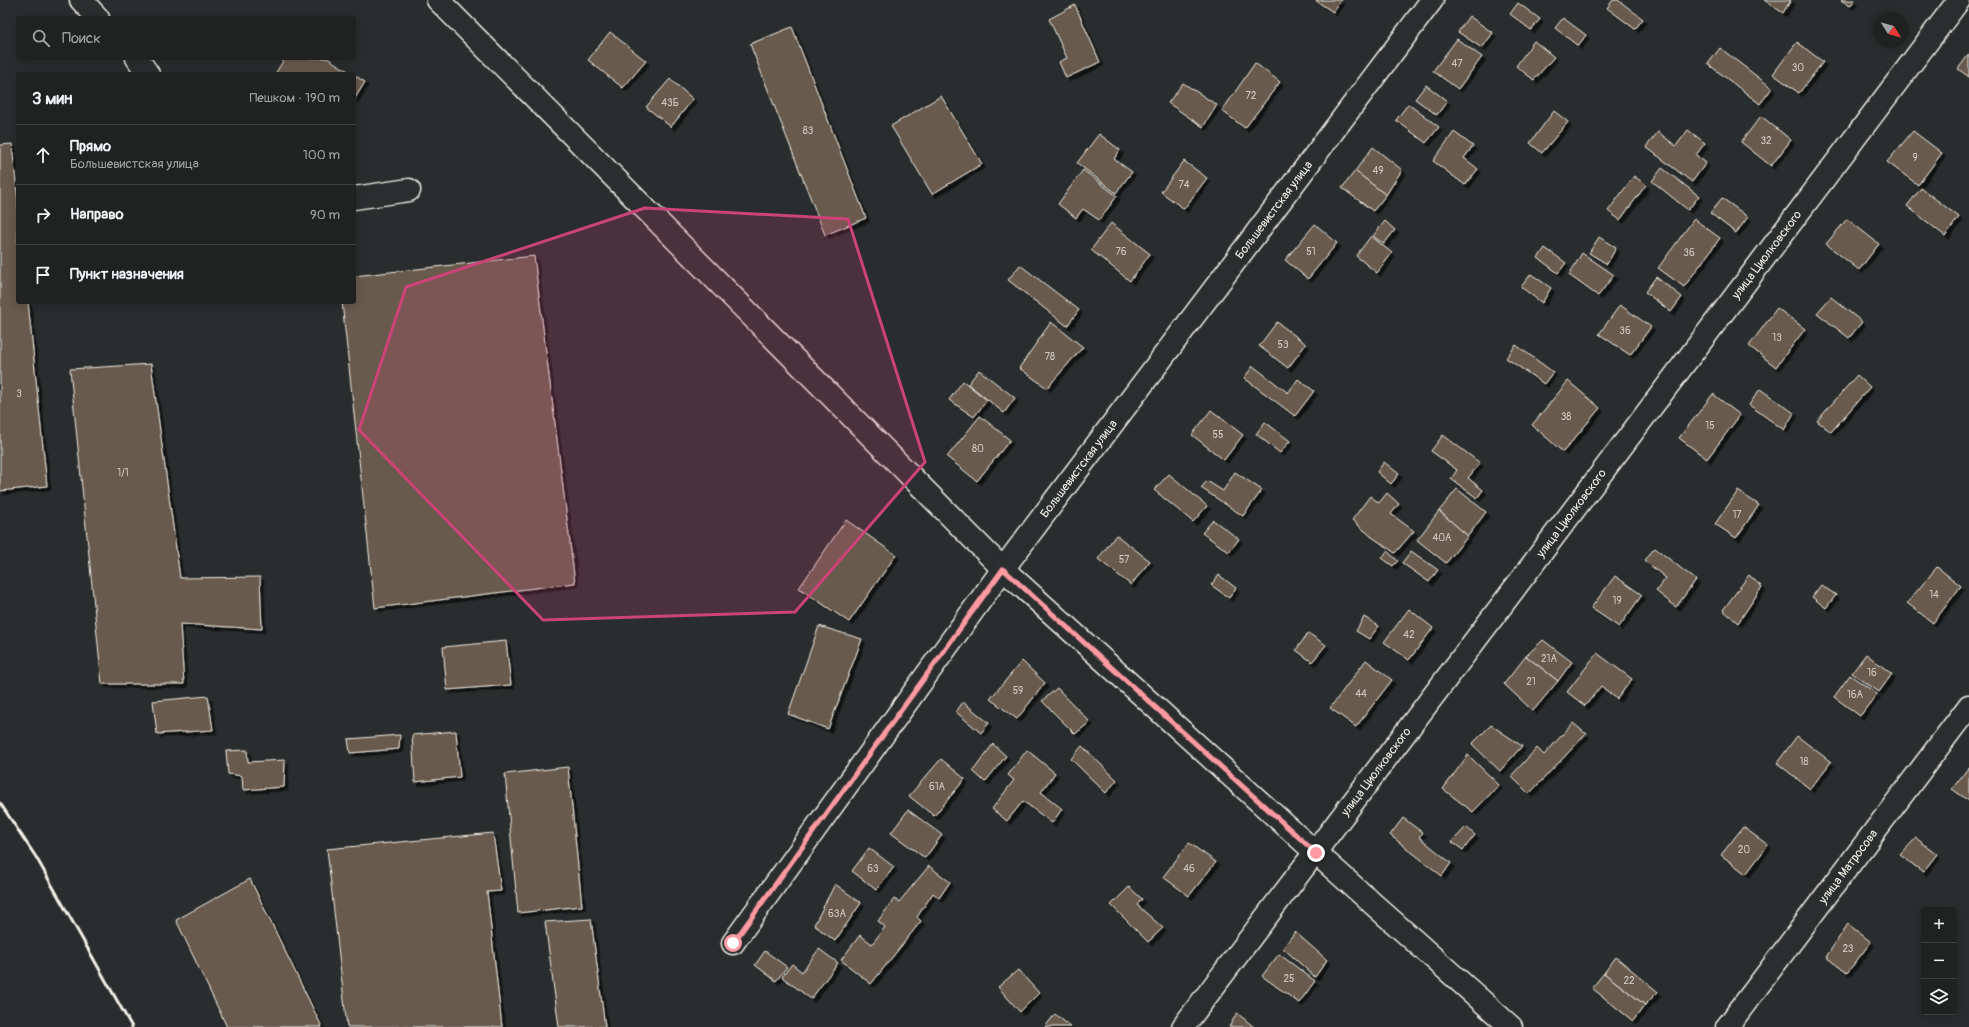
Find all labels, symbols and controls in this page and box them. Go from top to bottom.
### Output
north arrow [1873,12,1909,48]
search box [16,16,356,60]
icon: search [30,27,52,49]
text: Поиск [62,29,101,48]
house number: 47 [1451,58,1463,70]
house number: 30 [1792,62,1804,74]
text: 3 мин [32,88,72,109]
text: Пешком · 190 m [249,90,340,106]
house number: 72 [1246,90,1257,102]
house number: 43Б [661,97,679,109]
house number: 83 [803,125,814,137]
house number: 32 [1760,135,1772,147]
text: Прямо [70,137,111,156]
icon: ahead [32,144,54,166]
text: 100 m [303,147,340,163]
house number: 9 [1912,152,1918,164]
text: Большевистская улица [70,156,199,172]
street label: Большевистская улица [1232,158,1316,262]
house number: 49 [1373,165,1383,177]
house number: 74 [1178,179,1190,191]
icon: right [32,204,54,226]
text: Направо [70,205,124,224]
text: 90 m [310,207,340,223]
street label: улица Циолковского [1728,207,1805,303]
house number: 76 [1115,246,1127,258]
house number: 51 [1306,246,1316,258]
house number: 36 [1683,247,1695,259]
icon: arrive [32,264,54,286]
text: Пункт назначения [70,265,184,284]
house number: 36 [1619,325,1631,337]
house number: 13 [1772,332,1782,344]
house number: 53 [1278,339,1289,351]
house number: 78 [1045,351,1055,363]
house number: 3 [16,388,22,400]
house number: 38 [1561,411,1571,423]
street label: Большевистская улица [1037,416,1121,521]
house number: 15 [1705,420,1715,432]
house number: 55 [1213,429,1223,441]
house number: 80 [972,443,984,455]
street label: улица Циолковского [1532,466,1610,561]
house number: 1/1 [117,467,129,479]
house number: 17 [1732,509,1742,521]
house number: 40А [1432,532,1452,544]
house number: 57 [1119,554,1130,566]
house number: 14 [1929,589,1939,601]
house number: 19 [1612,595,1622,607]
house number: 42 [1403,629,1415,641]
house number: 21А [1541,653,1558,665]
house number: 16 [1867,667,1877,679]
house number: 21 [1526,676,1536,688]
house number: 59 [1013,685,1023,697]
house number: 44 [1355,688,1367,700]
house number: 16А [1847,689,1864,701]
street label: улица Циолковского [1337,724,1414,820]
house number: 18 [1800,756,1808,768]
house number: 61А [929,781,946,793]
street label: улица Матросова [1815,826,1881,907]
route end [1307,844,1325,862]
house number: 20 [1738,844,1750,856]
house number: 63 [867,863,879,875]
house number: 46 [1183,863,1195,875]
map controls [1921,907,1957,1015]
button: + [1921,907,1957,943]
house number: 63А [828,908,846,920]
route start [724,934,742,952]
house number: 23 [1843,943,1854,955]
button: − [1921,943,1957,979]
house number: 25 [1283,973,1295,985]
house number: 22 [1623,975,1635,987]
button: layers [1921,979,1957,1015]

